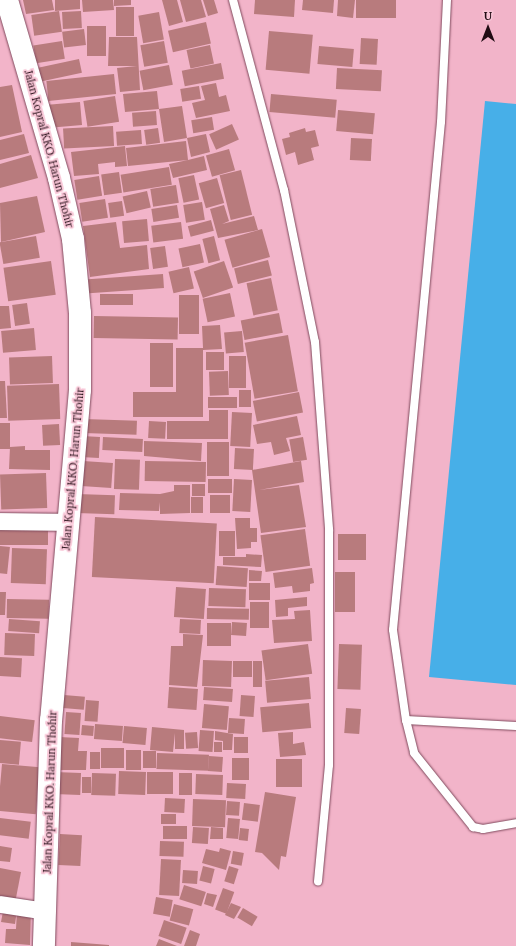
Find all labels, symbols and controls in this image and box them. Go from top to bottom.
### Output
north arrow [468,8,508,48]
text: U [484,9,492,23]
street label: Jalan Kopral KKO. Harun Thohir [22,69,76,229]
street label: Jalan Kopral KKO. Harun Thohir [59,387,87,551]
street label: Jalan Kopral KKO. Harun Thohir [41,710,59,874]

